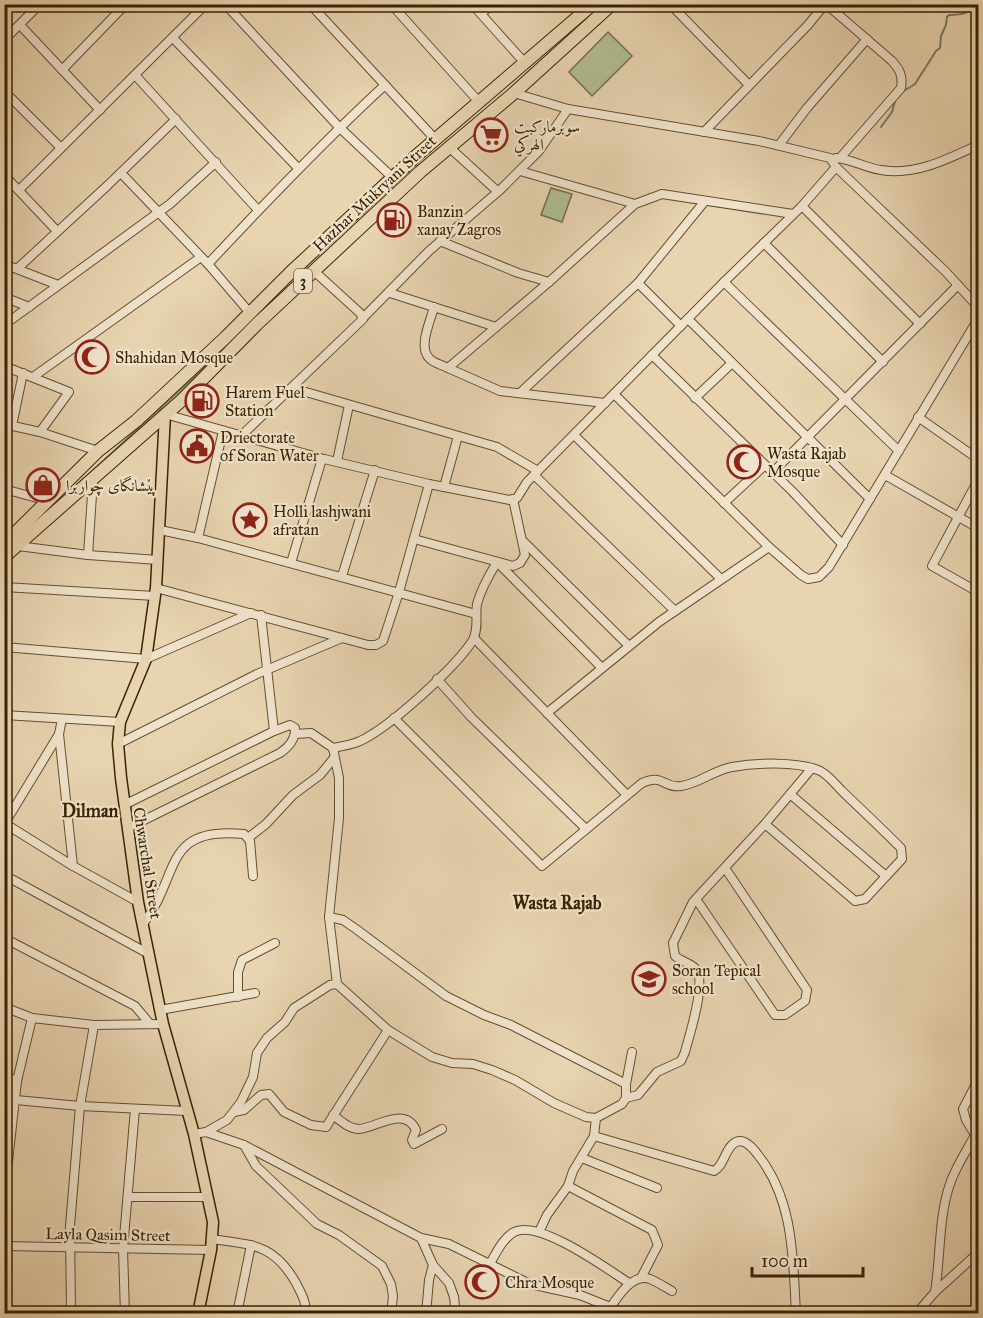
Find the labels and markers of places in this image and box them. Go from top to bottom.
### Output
supermarket icon: سوبرماركيت الهركي [473,117,509,153]
place label: سوبرماركيت الهركي [514,117,580,157]
fuel station icon: Banzin xanay Zagros [376,202,412,238]
place label: Banzin xanay Zagros [417,202,501,240]
mosque icon: Shahidan Mosque [74,339,110,375]
place label: Shahidan Mosque [115,348,233,368]
fuel station icon: Harem Fuel Station [184,383,220,419]
place label: Harem Fuel Station [225,383,306,420]
public building icon: Driectorate of Soran Water [179,428,215,464]
place label: Driectorate of Soran Water [220,428,319,465]
mosque icon: Wasta Rajab Mosque [726,444,762,480]
place label: Wasta Rajab Mosque [767,444,847,482]
shop icon: پێشانگای چواربرا [25,467,61,503]
place label: پێشانگای چواربرا [66,475,156,497]
place icon: Holli lashjwani afratan [232,502,268,538]
place label: Holli lashjwani afratan [273,502,372,539]
school or university icon: Soran Tepical school [631,961,667,997]
place label: Soran Tepical school [672,961,761,998]
mosque icon: Chra Mosque [464,1264,500,1300]
place label: Chra Mosque [505,1273,595,1293]

